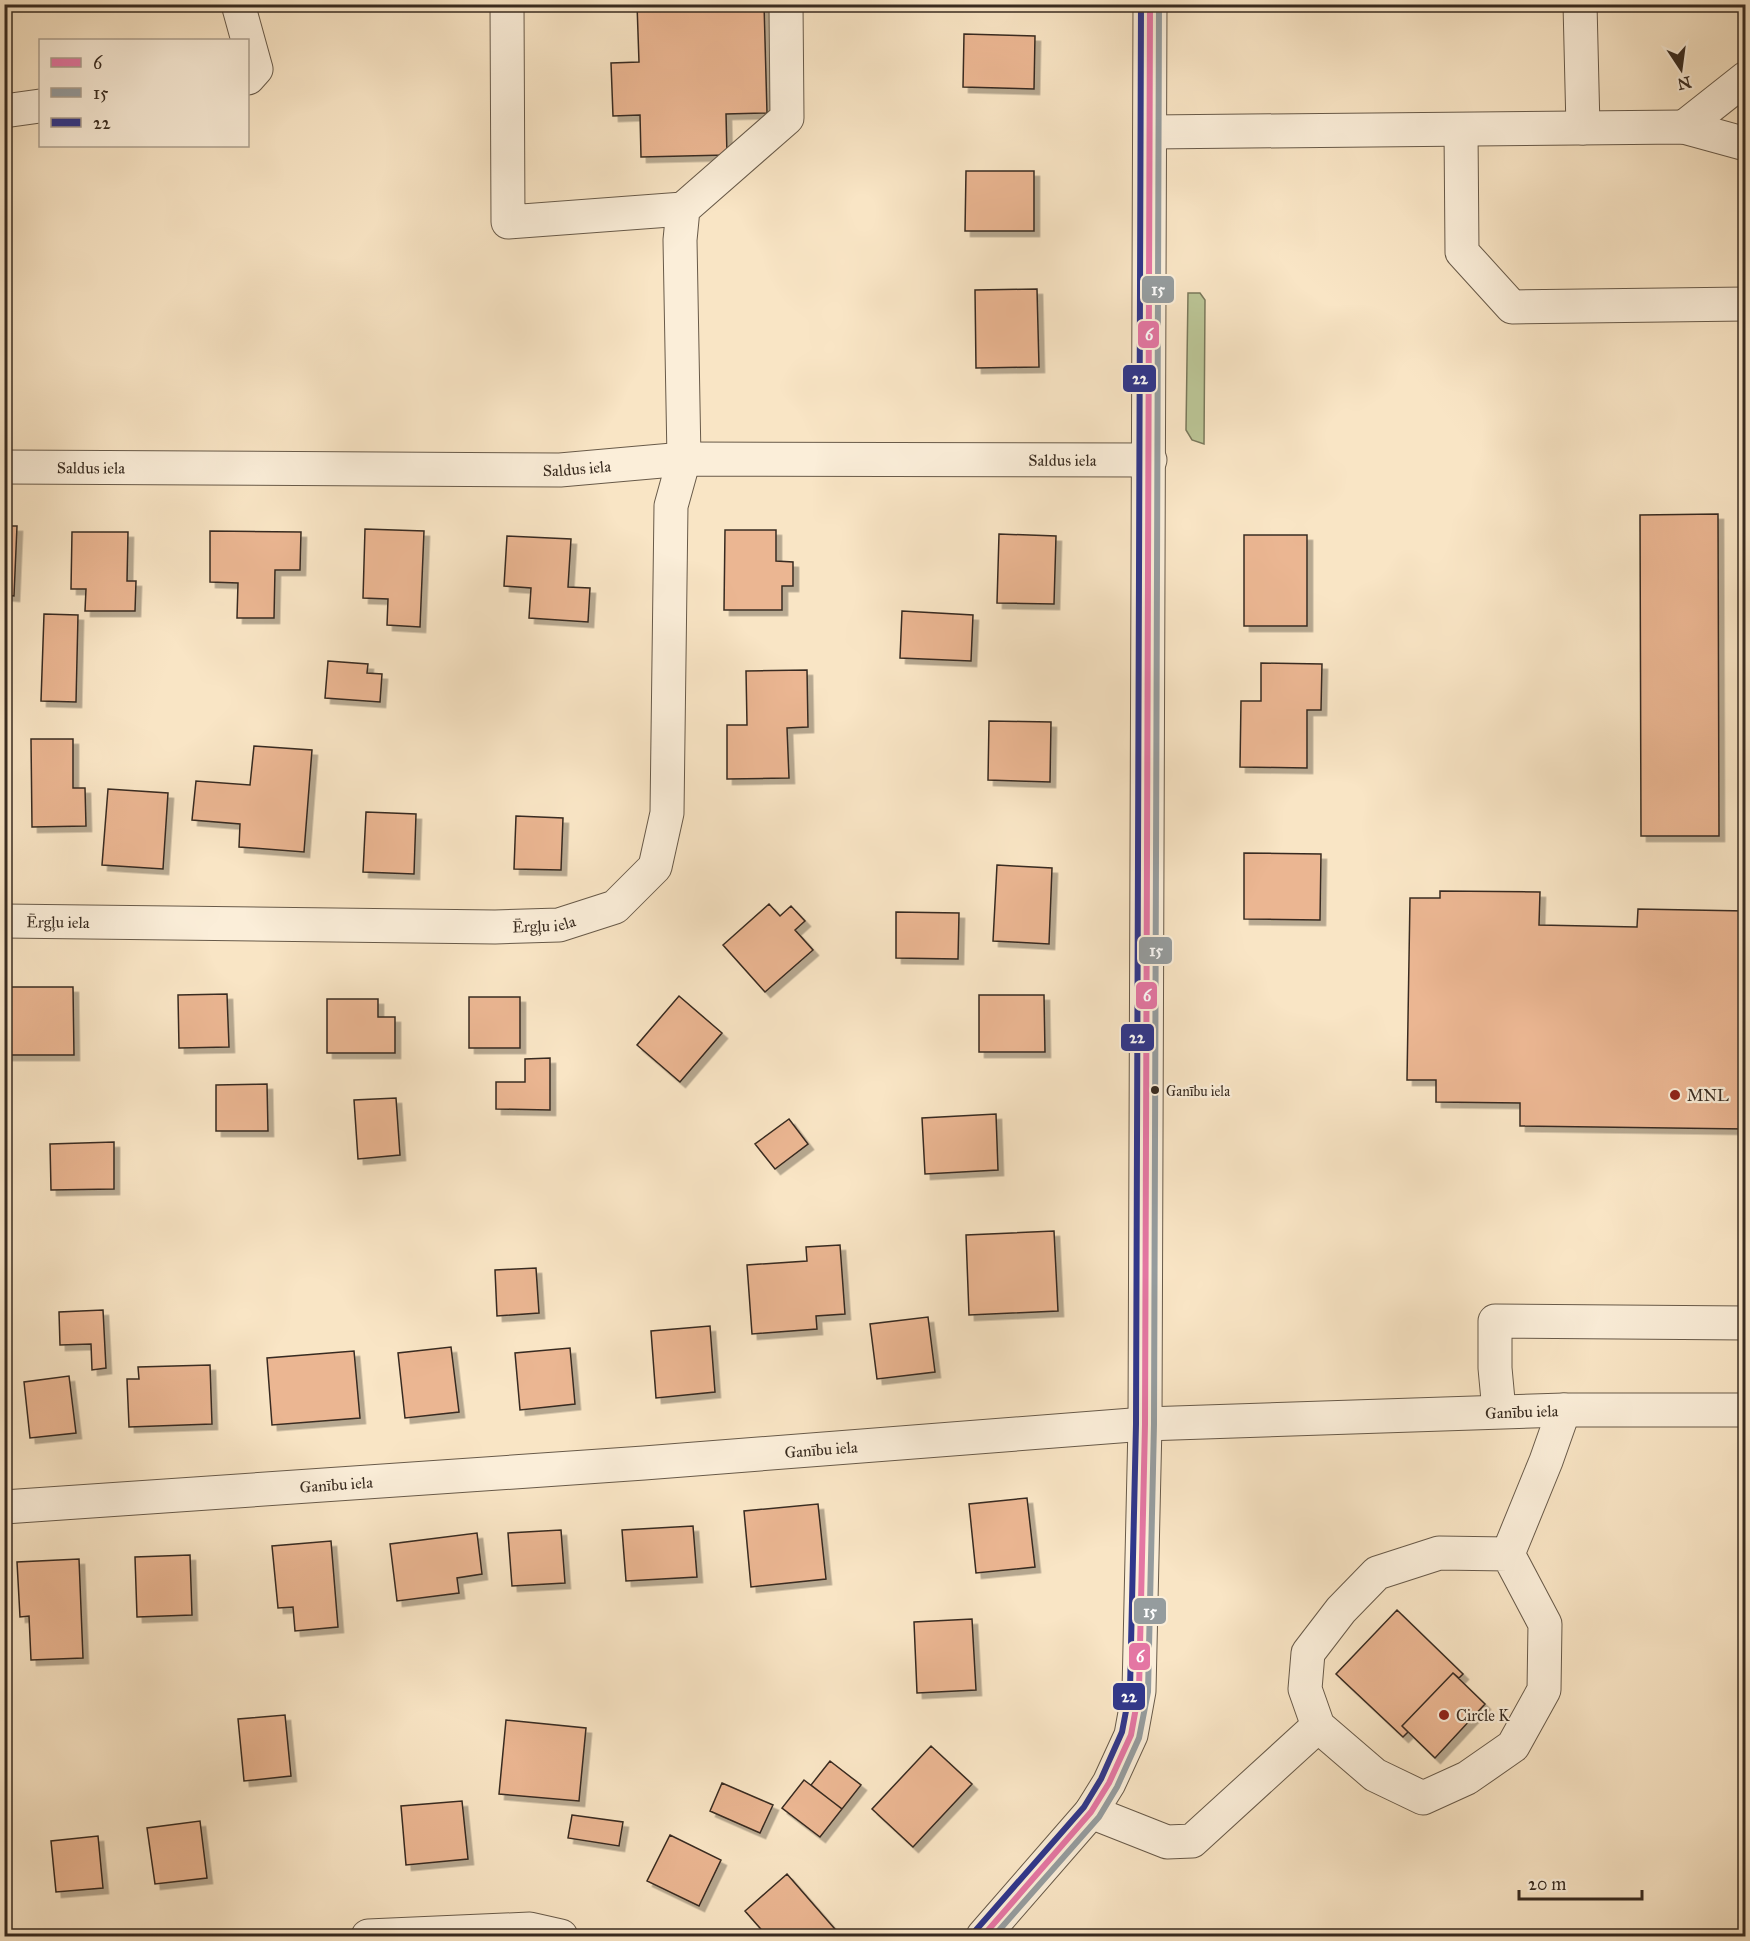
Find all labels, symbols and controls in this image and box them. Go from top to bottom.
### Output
legend [39,39,249,147]
north arrow [1651,39,1711,99]
text: 6 [93,52,103,74]
text: N [1675,72,1693,94]
text: 15 [93,82,109,104]
text: 22 [93,112,111,134]
line badge: 15 [1141,275,1175,304]
text: 15 [1151,280,1165,299]
line badge: 6 [1137,320,1160,349]
text: 6 [1145,325,1154,344]
line badge: 22 [1122,364,1157,393]
text: 22 [1132,369,1149,388]
street label: Saldus iela [1028,451,1097,470]
street label: Saldus iela [543,456,612,480]
street label: Saldus iela [57,458,125,478]
street label: Ērgļu iela [512,911,578,937]
street label: Ērgļu iela [26,912,90,933]
line badge: 15 [1138,936,1173,965]
text: 15 [1149,941,1163,960]
line badge: 6 [1135,981,1158,1010]
text: 6 [1143,986,1152,1005]
line badge: 22 [1120,1023,1155,1052]
text: 22 [1129,1028,1146,1047]
place label: Ganību iela [1166,1083,1230,1100]
marker: Ganību iela [1149,1084,1161,1096]
place label: MNL [1687,1086,1729,1105]
marker: MNL [1668,1088,1682,1102]
street label: Ganību iela [1485,1401,1559,1423]
street label: Ganību iela [784,1437,858,1462]
street label: Ganību iela [299,1473,374,1497]
line badge: 15 [1133,1597,1167,1625]
text: 15 [1143,1602,1157,1621]
line badge: 6 [1128,1642,1151,1671]
text: 6 [1136,1647,1145,1666]
line badge: 22 [1112,1682,1146,1711]
text: 22 [1121,1687,1138,1706]
place label: Circle K [1456,1706,1510,1725]
marker: Circle K [1437,1708,1451,1722]
scale bar [1519,1863,1642,1901]
text: 20 m [1528,1873,1566,1895]

